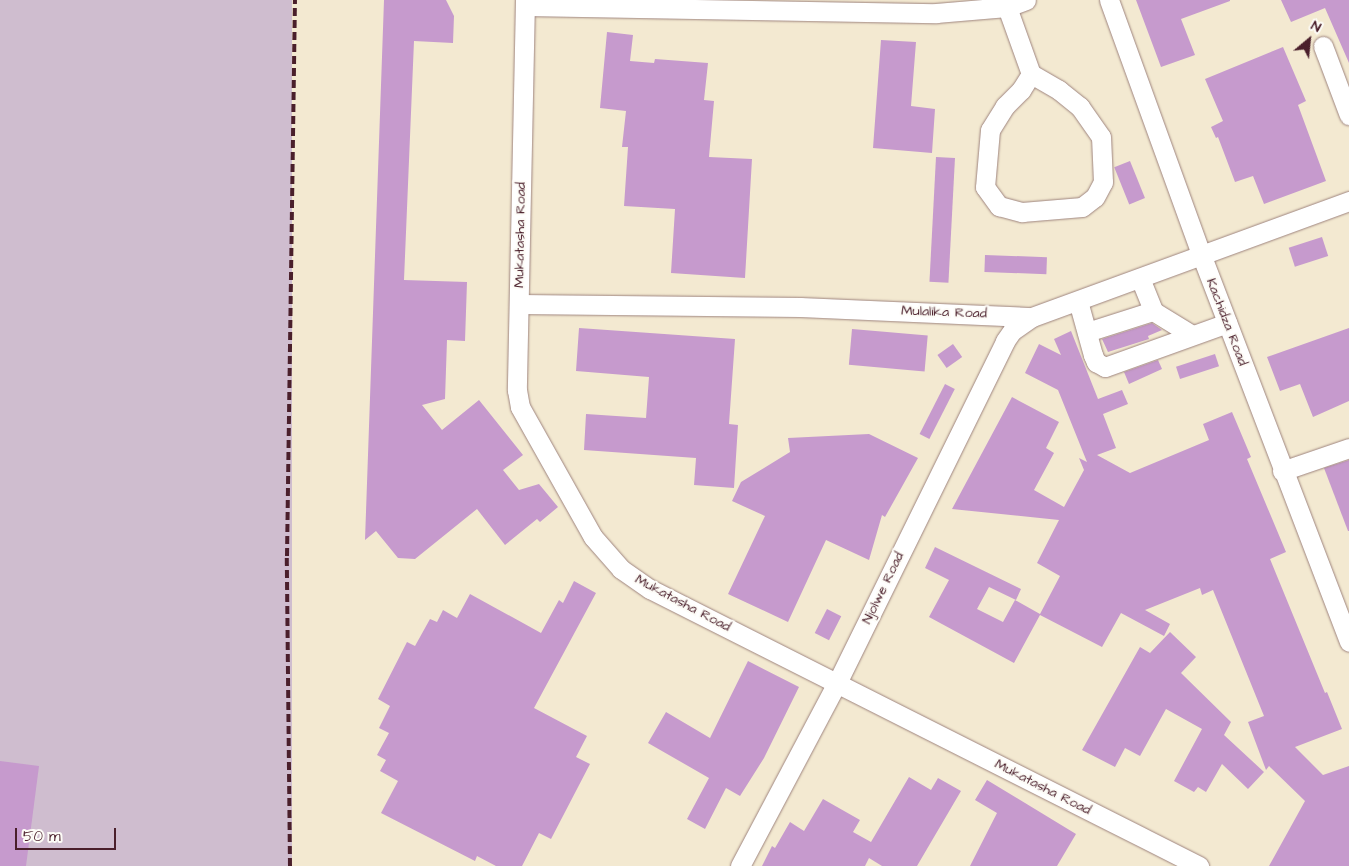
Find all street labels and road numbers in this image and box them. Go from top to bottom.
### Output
street label: Mukatasha Road [511,182,529,288]
street label: Kachidza Road [1203,276,1251,368]
street label: Mulalika Road [901,302,987,322]
street label: Njolwe Road [858,549,908,627]
street label: Mukatasha Road [632,571,734,635]
street label: Mukatasha Road [992,755,1094,819]

